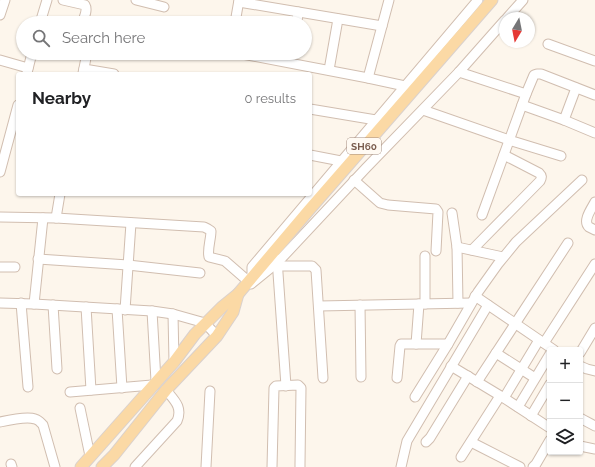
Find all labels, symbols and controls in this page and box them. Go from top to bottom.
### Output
north arrow [499,12,535,48]
search box [16,16,312,60]
icon: search [30,27,52,49]
text: Search here [62,29,145,47]
text: Nearby [32,88,91,108]
text: 0 results [245,91,296,106]
road number: SH60 [347,138,381,154]
map controls [547,347,583,455]
button: + [547,347,583,383]
button: − [547,383,583,419]
button: layers [547,419,583,455]

